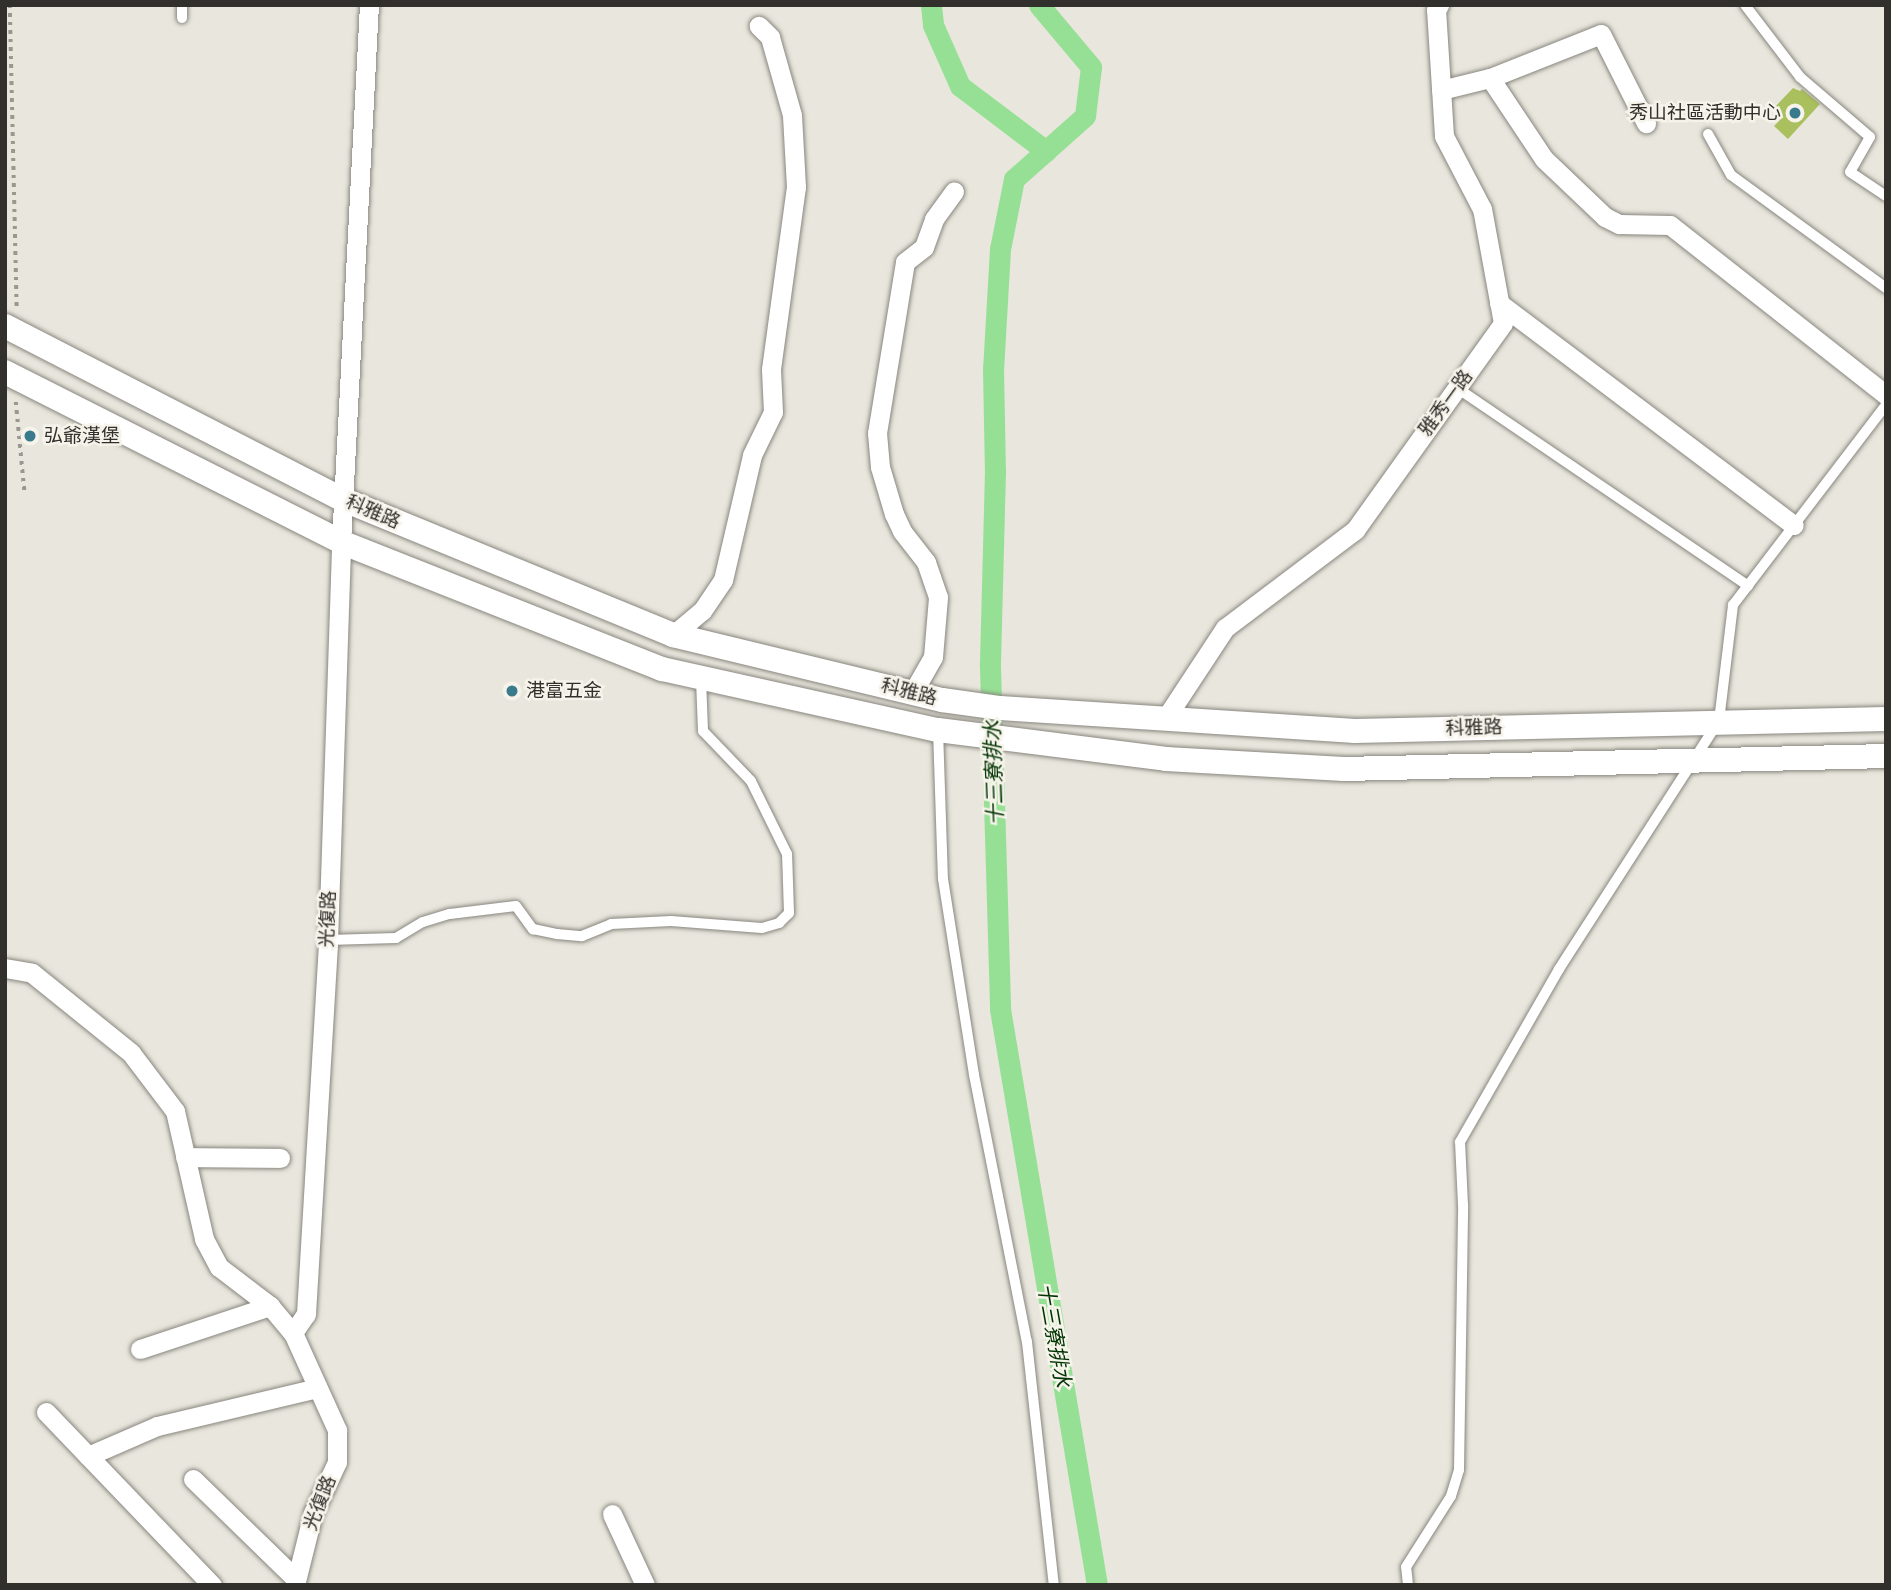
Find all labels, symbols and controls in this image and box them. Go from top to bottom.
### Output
place label: 秀山社區活動中心 [1629,102,1781,124]
marker: 秀山社區活動中心 [1787,105,1803,121]
street label: 雅秀一路 [1414,366,1478,440]
place label: 弘爺漢堡 [44,425,120,447]
marker: 弘爺漢堡 [22,428,38,444]
street label: 科雅路 [342,490,404,534]
street label: 科雅路 [879,674,939,710]
place label: 港富五金 [526,680,602,702]
marker: 港富五金 [504,683,520,699]
street label: 科雅路 [1445,716,1503,740]
water label: 十三寮排水 [979,720,1007,826]
street label: 光復路 [316,890,340,948]
water label: 十三寮排水 [1033,1281,1077,1389]
street label: 光復路 [299,1472,341,1534]

